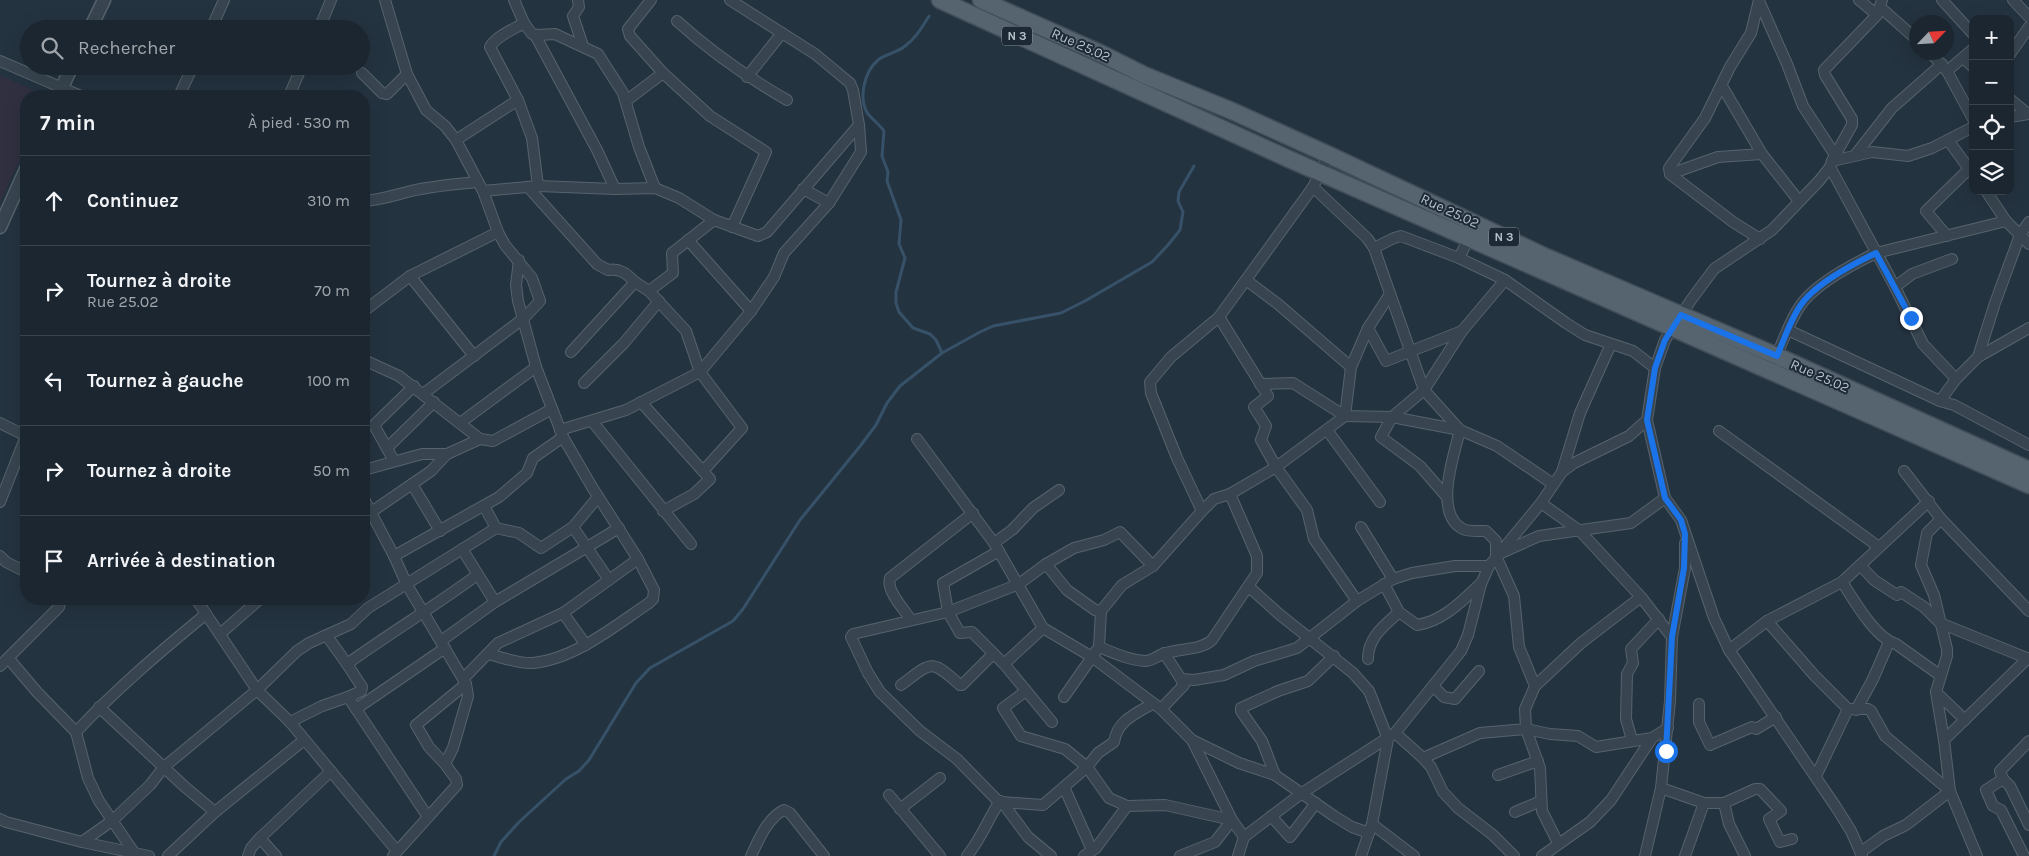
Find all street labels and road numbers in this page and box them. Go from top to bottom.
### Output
street label: Rue 25.02 [1049,25,1113,65]
road number: N 3 [1002,27,1032,46]
street label: Rue 25.02 [1418,190,1482,232]
road number: N 3 [1489,228,1519,246]
street label: Rue 25.02 [1788,356,1852,396]

